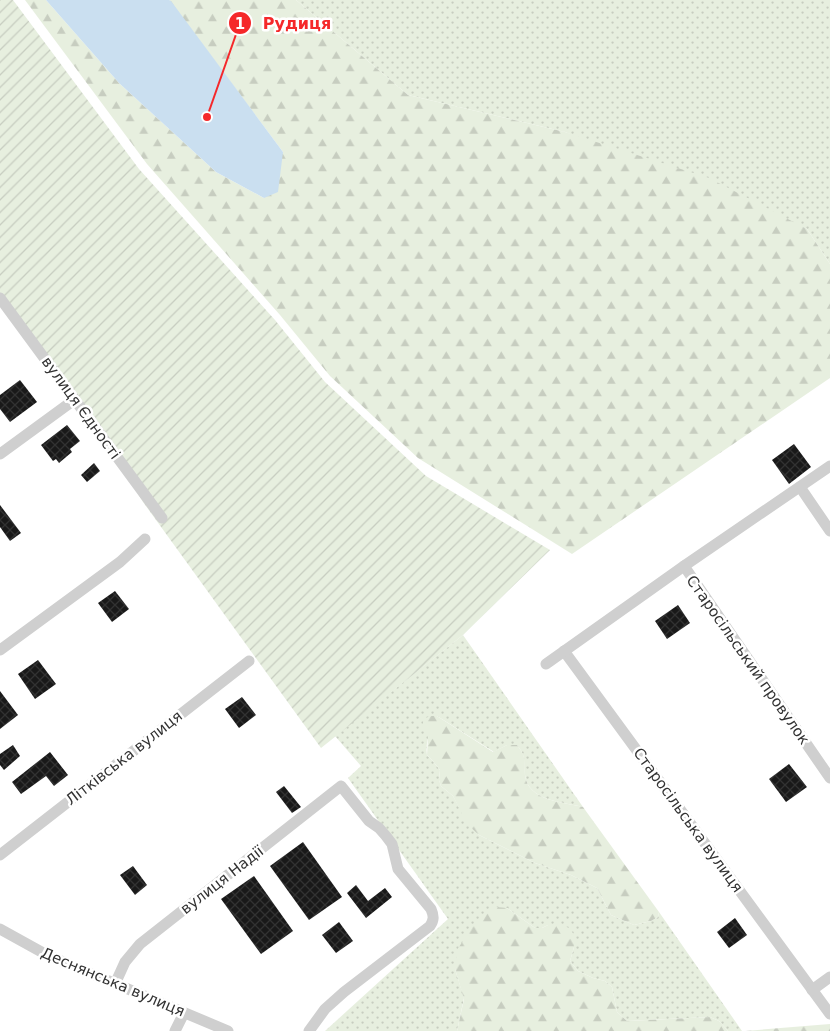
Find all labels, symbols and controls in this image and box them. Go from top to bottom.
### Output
callout: Рудиця [228,8,341,39]
text: Рудиця [263,14,331,33]
text: 1 [235,15,245,33]
street label: вулиця Єдності [38,353,124,463]
street label: Старосільський провулок [683,572,813,748]
street label: Літківська вулиця [62,707,186,809]
street label: Старосільська вулиця [629,744,747,896]
street label: вулиця Надії [177,842,268,918]
street label: Деснянська вулиця [38,944,188,1020]

